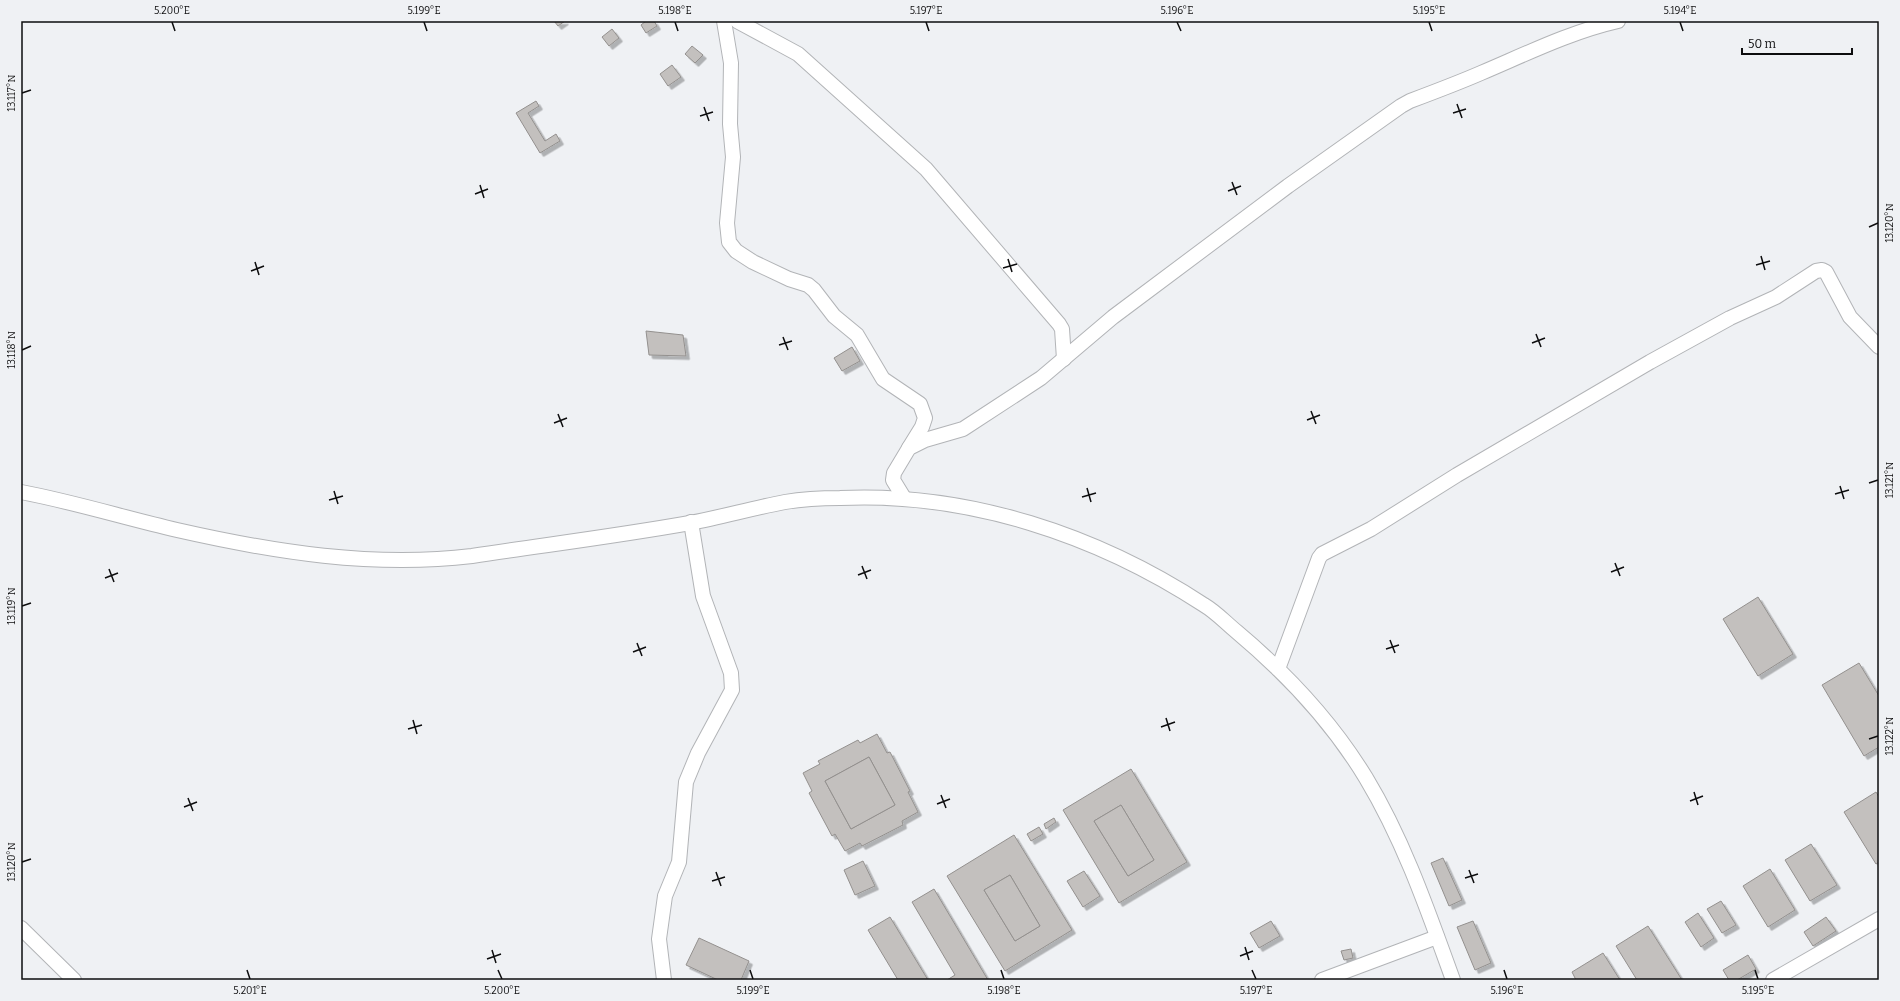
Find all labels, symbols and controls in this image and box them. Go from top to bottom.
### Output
text: 5.200°E [154,5,190,17]
text: 5.199°E [407,5,441,17]
text: 5.198°E [658,5,692,17]
text: 5.197°E [910,5,942,17]
text: 5.196°E [1160,5,1194,17]
text: 5.195°E [1413,5,1445,17]
text: 5.194°E [1664,5,1696,17]
scale bar [1742,30,1852,56]
text: 50 m [1748,37,1777,51]
text: 13.117°N [6,75,18,111]
text: 13.120°N [1884,203,1896,243]
text: 13.118°N [6,331,18,369]
text: 13.121°N [1884,462,1896,498]
text: 13.119°N [6,587,18,625]
text: 13.122°N [1884,717,1896,755]
text: 13.120°N [6,842,18,882]
text: 5.201°E [233,985,267,997]
text: 5.200°E [484,985,520,997]
text: 5.199°E [736,985,770,997]
text: 5.198°E [987,985,1021,997]
text: 5.197°E [1240,985,1272,997]
text: 5.196°E [1490,985,1524,997]
text: 5.195°E [1742,985,1774,997]

